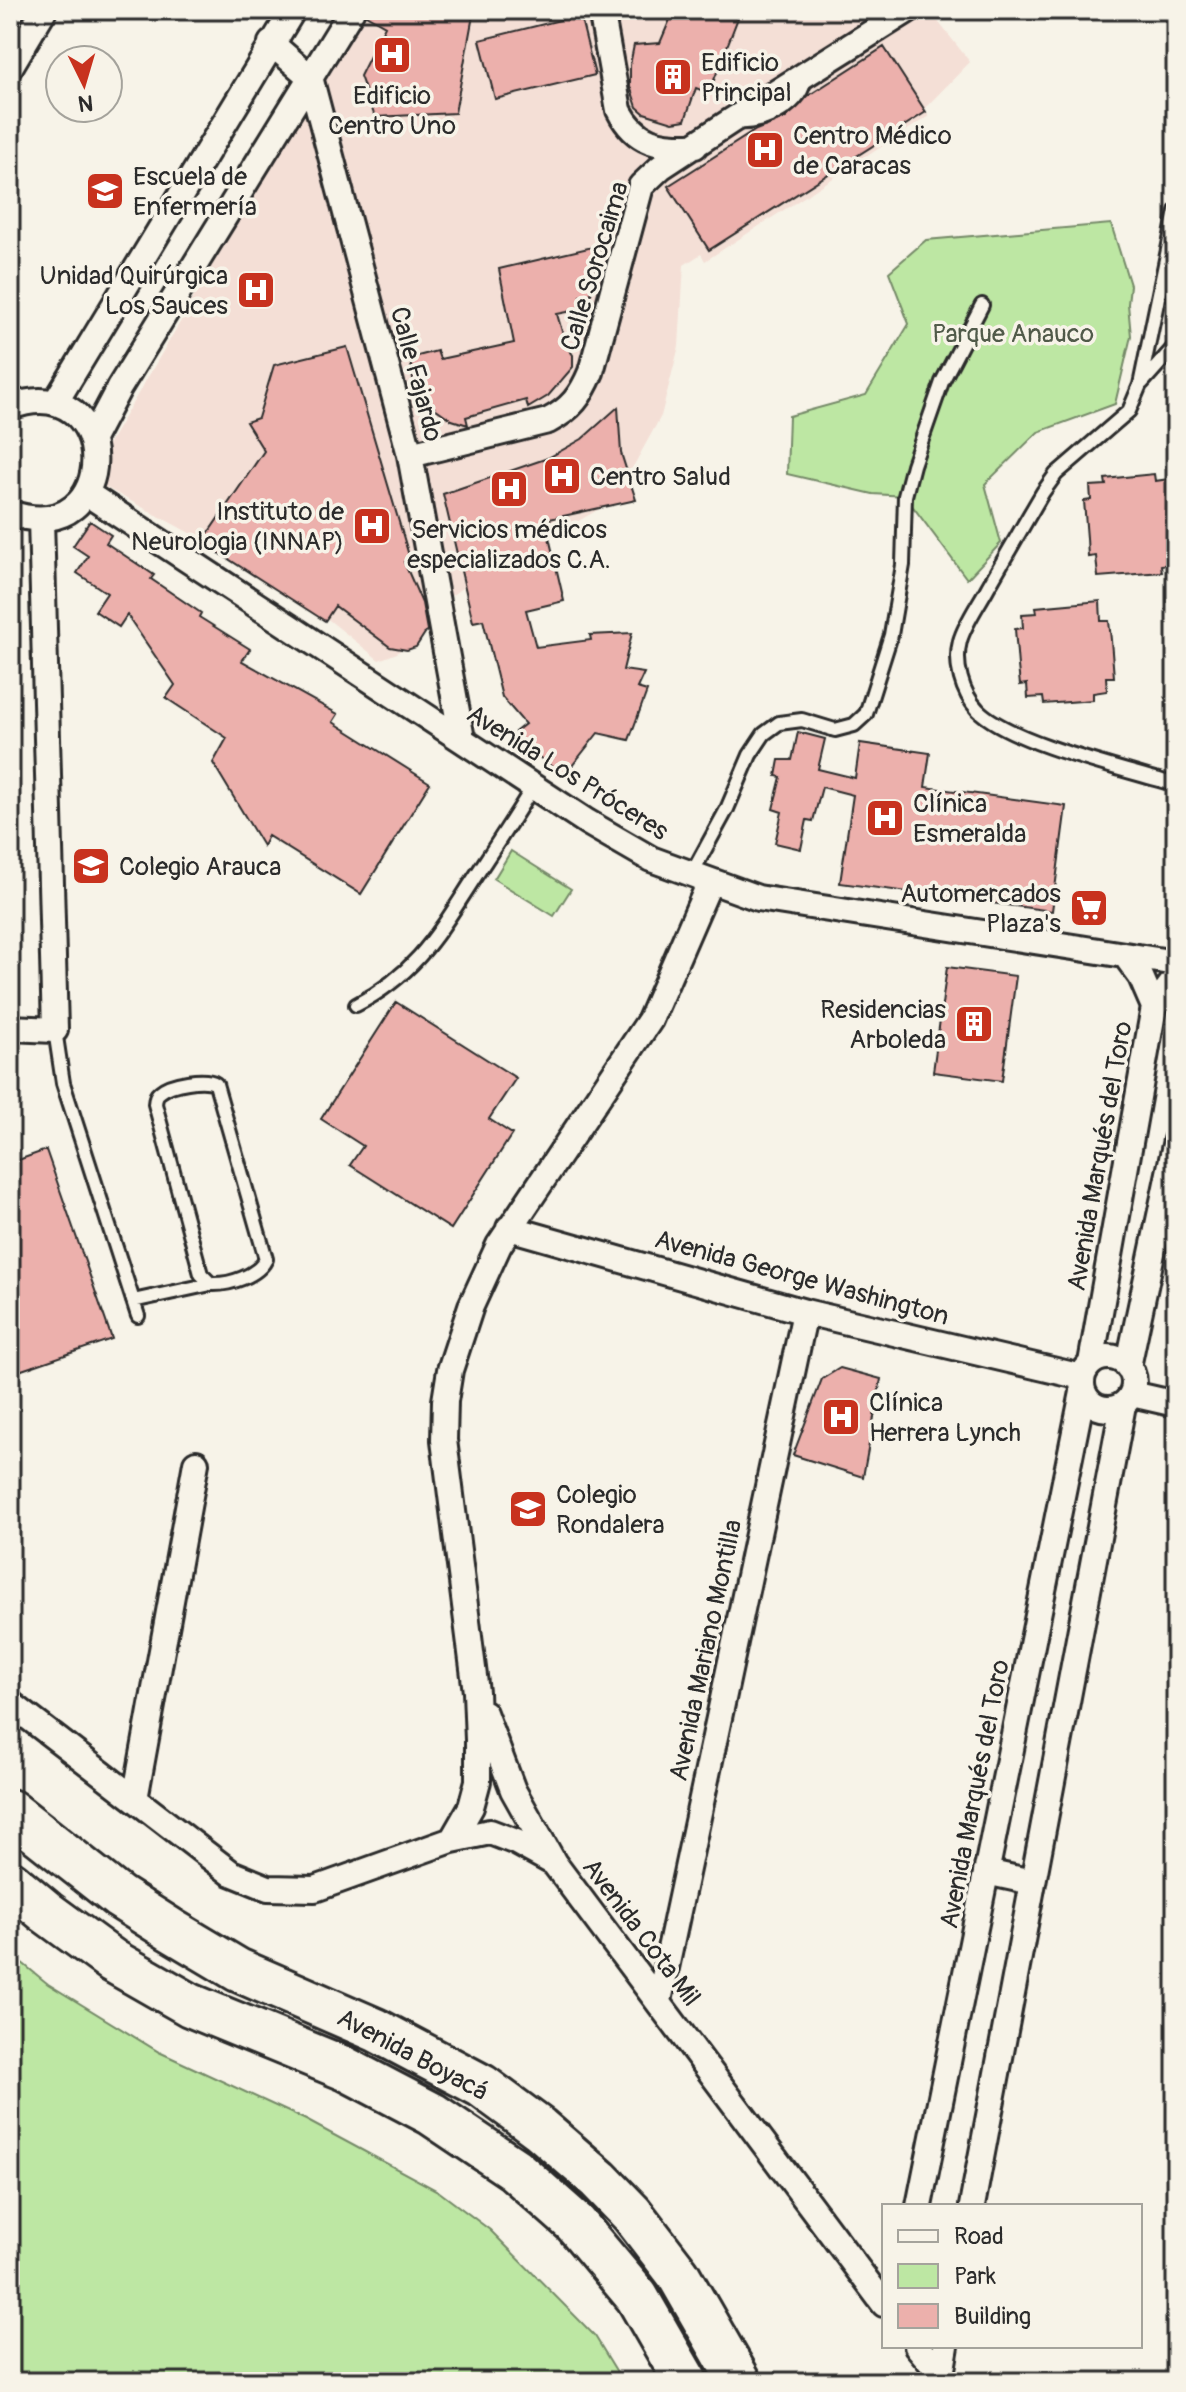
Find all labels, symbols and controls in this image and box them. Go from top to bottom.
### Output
hospital icon: Edificio Centro Uno [371,34,413,76]
north arrow [44,44,124,124]
place label: Edificio Principal [701,47,792,109]
building icon: Edificio Principal [652,56,694,98]
place label: Edificio Centro Uno [328,80,456,142]
text: N [77,88,94,118]
place label: Centro Médico de Caracas [793,120,952,182]
hospital icon: Centro Médico de Caracas [744,129,786,171]
place label: Escuela de Enfermería [133,161,257,223]
school or university icon: Escuela de Enfermería [84,170,126,212]
street label: Calle Sorocaima [554,178,636,355]
place label: Unidad Quirúrgica Los Sauces [40,260,228,322]
hospital icon: Unidad Quirúrgica Los Sauces [235,269,277,311]
street label: Calle Fajardo [383,303,449,445]
park label: Parque Anauco [932,318,1094,350]
hospital icon: Centro Salud [541,455,583,497]
place label: Centro Salud [590,461,731,493]
hospital icon: Servicios médicos especializados C.A. [488,468,530,510]
place label: Instituto de Neurologia (INNAP) [131,496,344,558]
hospital icon: Instituto de Neurologia (INNAP) [351,505,393,547]
place label: Servicios médicos especializados C.A. [407,514,611,576]
street label: Avenida Los Próceres [461,698,674,848]
place label: Clínica Esmeralda [913,788,1026,850]
hospital icon: Clínica Esmeralda [864,797,906,839]
school or university icon: Colegio Arauca [70,845,112,887]
place label: Colegio Arauca [119,851,281,883]
place label: Automercados Plaza's [900,878,1061,940]
supermarket icon: Automercados Plaza's [1068,887,1110,929]
place label: Residencias Arboleda [820,994,946,1056]
building icon: Residencias Arboleda [953,1003,995,1045]
street label: Avenida Marqués del Toro [1061,1019,1139,1293]
street label: Avenida George Washington [651,1223,952,1333]
place label: Clínica Herrera Lynch [869,1387,1021,1449]
hospital icon: Clínica Herrera Lynch [820,1396,862,1438]
place label: Colegio Rondalera [556,1479,665,1541]
school or university icon: Colegio Rondalera [507,1488,549,1530]
street label: Avenida Mariano Montilla [663,1517,749,1784]
street label: Avenida Marqués del Toro [933,1657,1017,1931]
street label: Avenida Cota Mil [575,1852,707,2013]
street label: Avenida Boyacá [332,2002,493,2108]
legend [882,2204,1142,2348]
text: Road [954,2222,1004,2251]
text: Park [954,2262,996,2291]
text: Building [954,2302,1031,2331]

